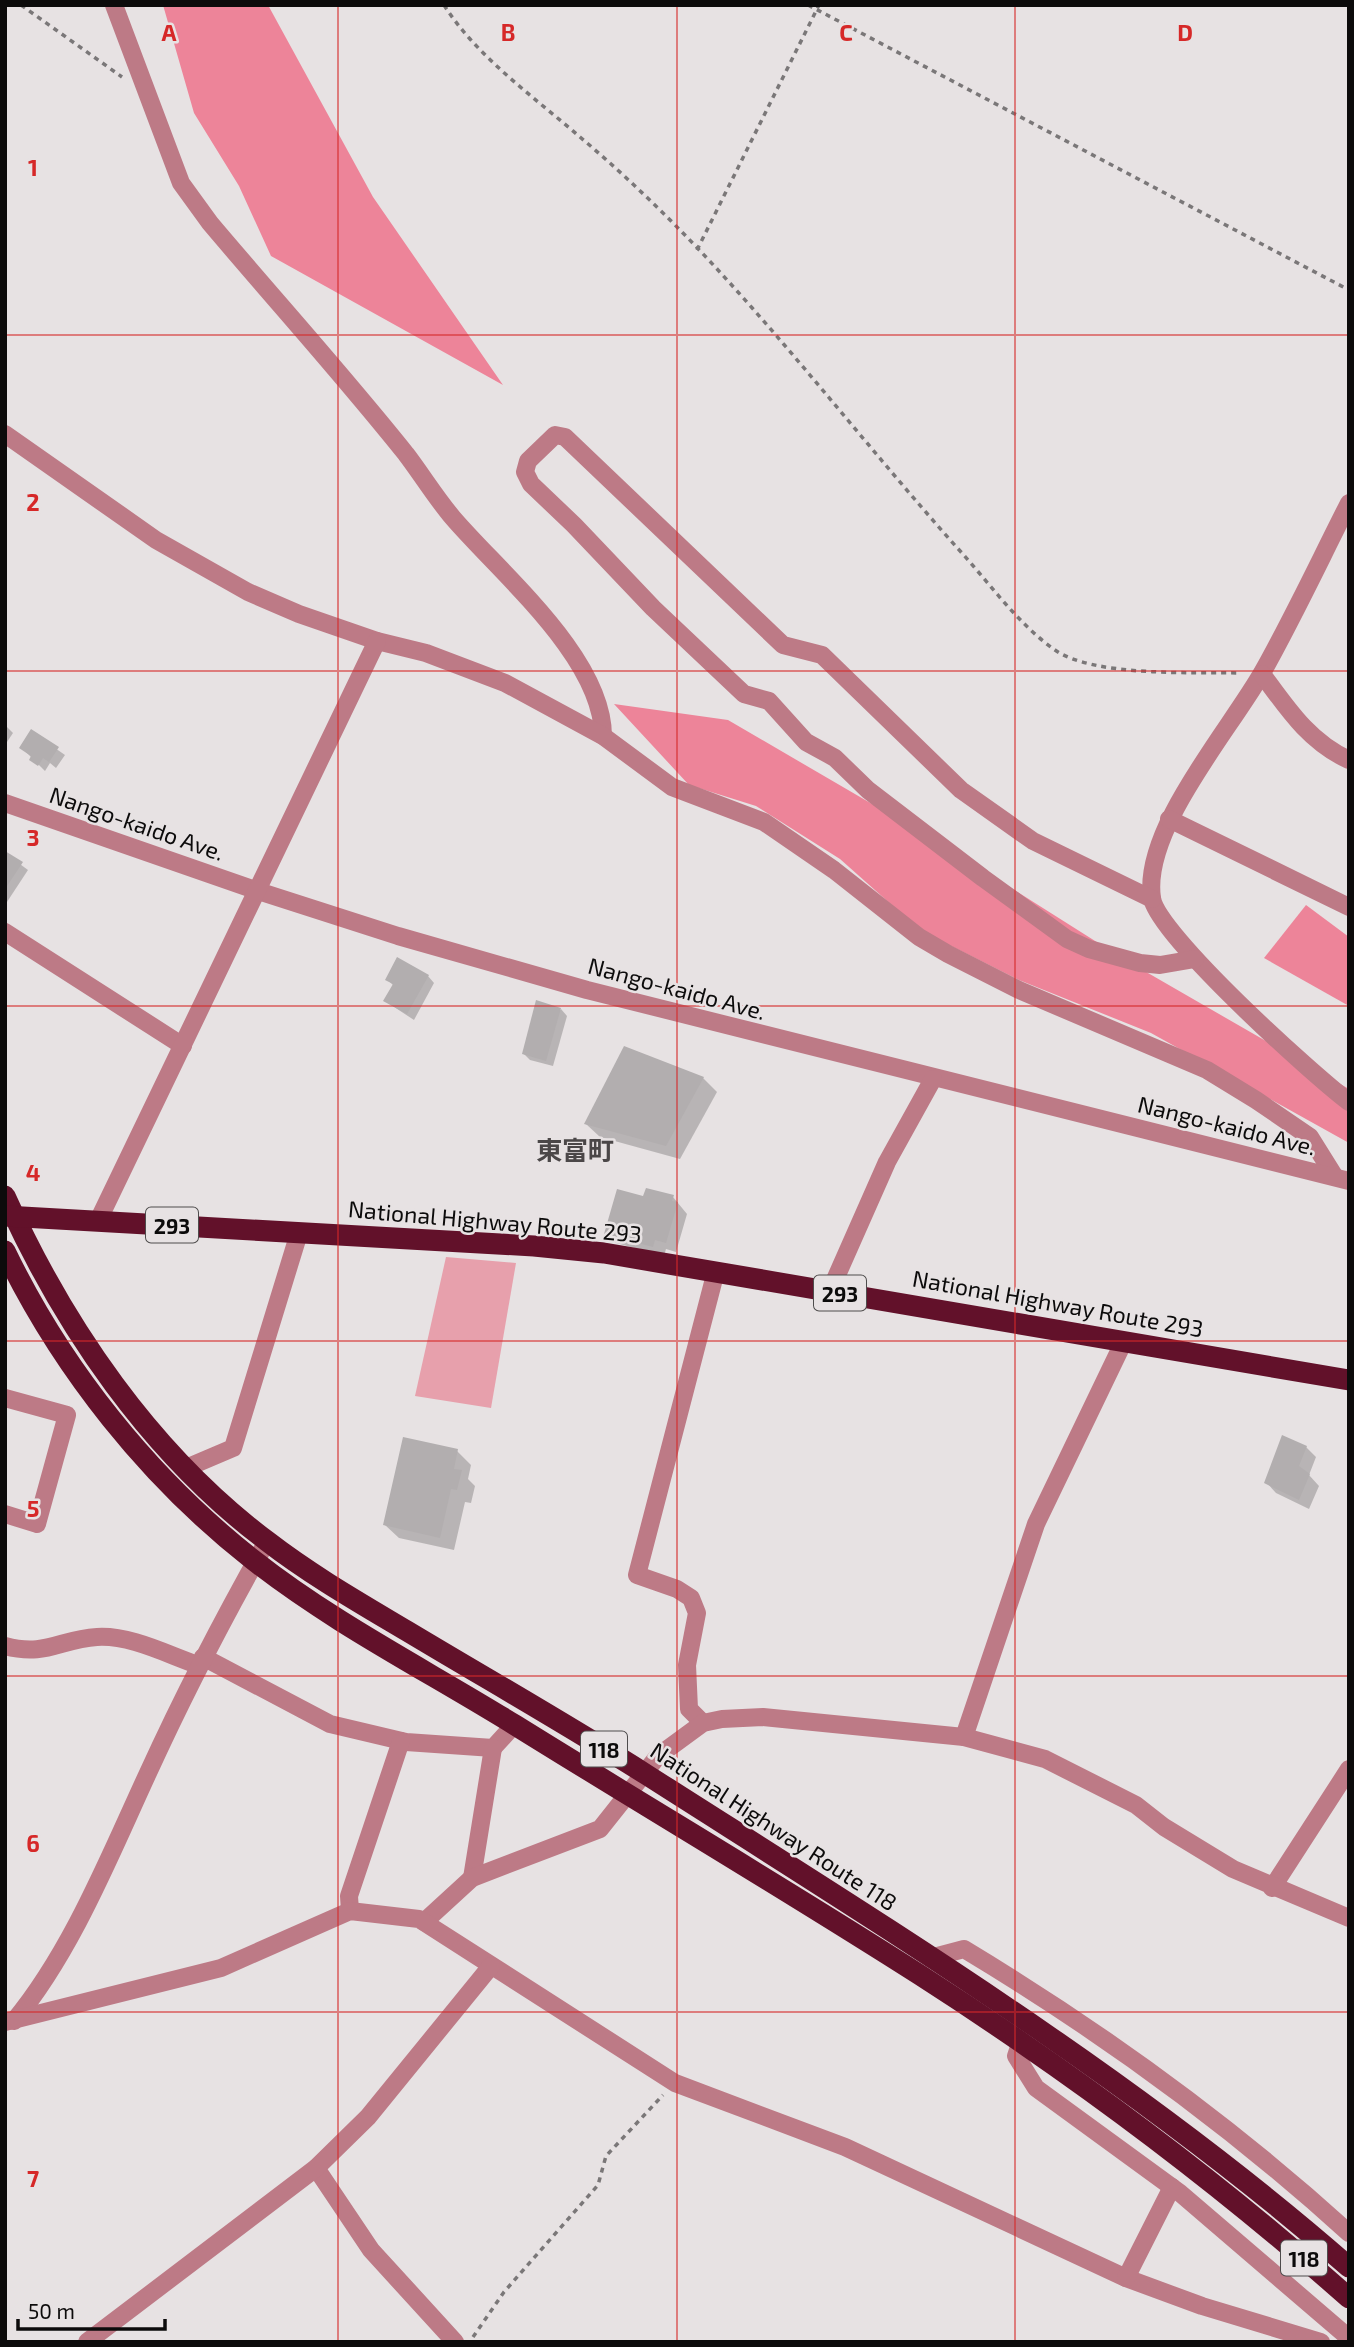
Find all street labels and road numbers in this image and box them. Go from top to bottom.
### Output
street label: Nango-kaido Ave. [46,780,228,866]
street label: Nango-kaido Ave. [585,951,769,1025]
street label: Nango-kaido Ave. [1135,1089,1319,1161]
street label: National Highway Route 293 [347,1194,643,1248]
road number: 293 [146,1208,198,1242]
street label: National Highway Route 293 [910,1264,1206,1342]
road number: 293 [814,1276,866,1310]
road number: 118 [581,1732,627,1766]
street label: National Highway Route 118 [646,1736,902,1916]
road number: 118 [1281,2240,1327,2276]

